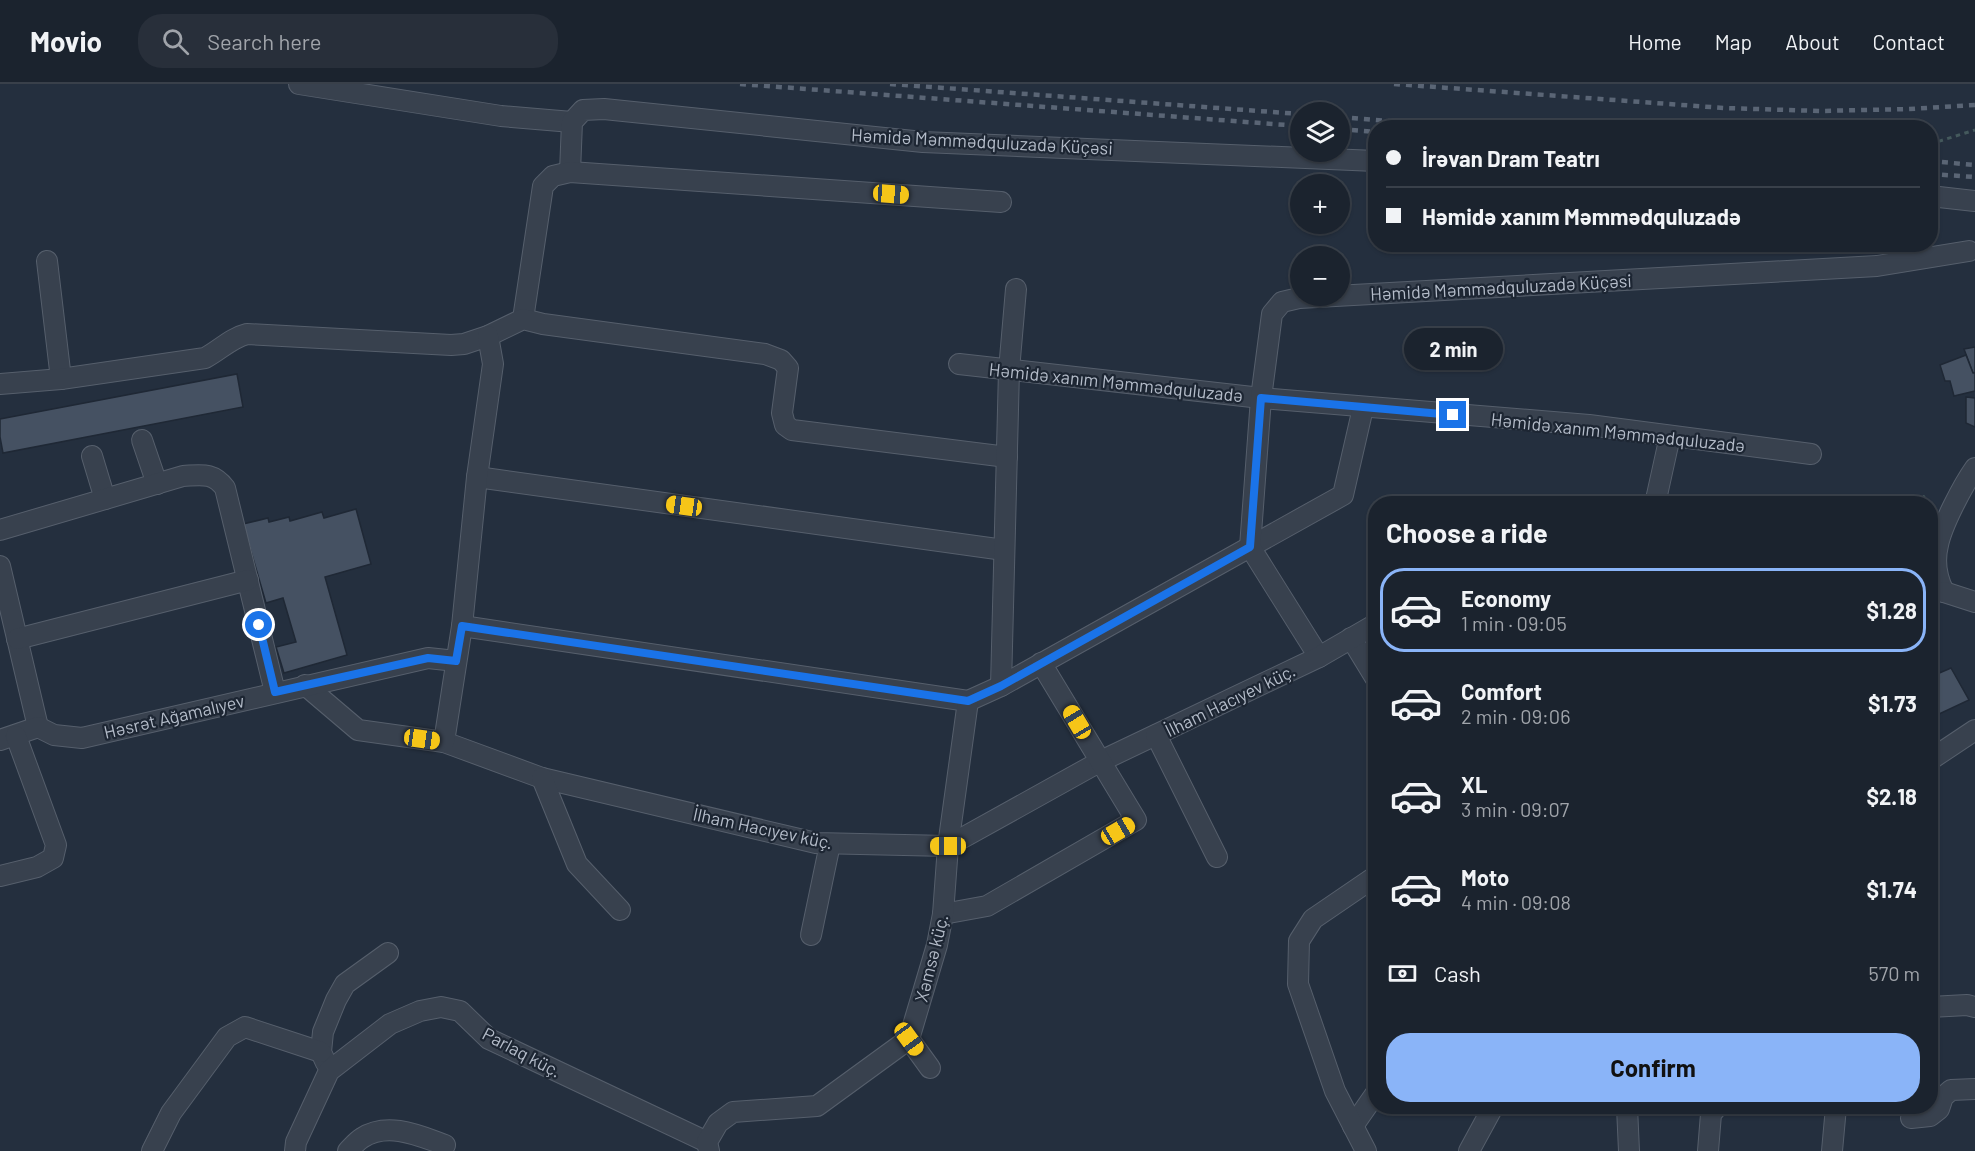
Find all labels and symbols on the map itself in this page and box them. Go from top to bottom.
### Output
street label: Həmidə Məmmədquluzadə Küçəsi [851,123,1113,159]
car [872,184,910,204]
street label: Həmidə Məmmədquluzadə Küçəsi [1370,269,1632,305]
callout: 2 min [1404,328,1502,370]
street label: Həmidə xanım Məmmədquluzadə [988,358,1244,406]
route end [1439,401,1466,428]
street label: Həmidə xanım Məmmədquluzadə [1490,408,1746,456]
car [665,495,703,517]
route start [245,611,272,638]
street label: İlham Hacıyev küç. [1161,659,1299,741]
street label: Həsrət Ağamalıyev [102,689,247,743]
car [1060,702,1094,742]
car [403,728,441,750]
street label: İlham Hacıyev küç. [691,802,835,854]
car [1098,814,1138,848]
car [930,837,966,855]
street label: Xəmsə küç. [909,912,953,1004]
car [891,1019,927,1059]
street label: Parlaq küç. [479,1022,565,1082]

